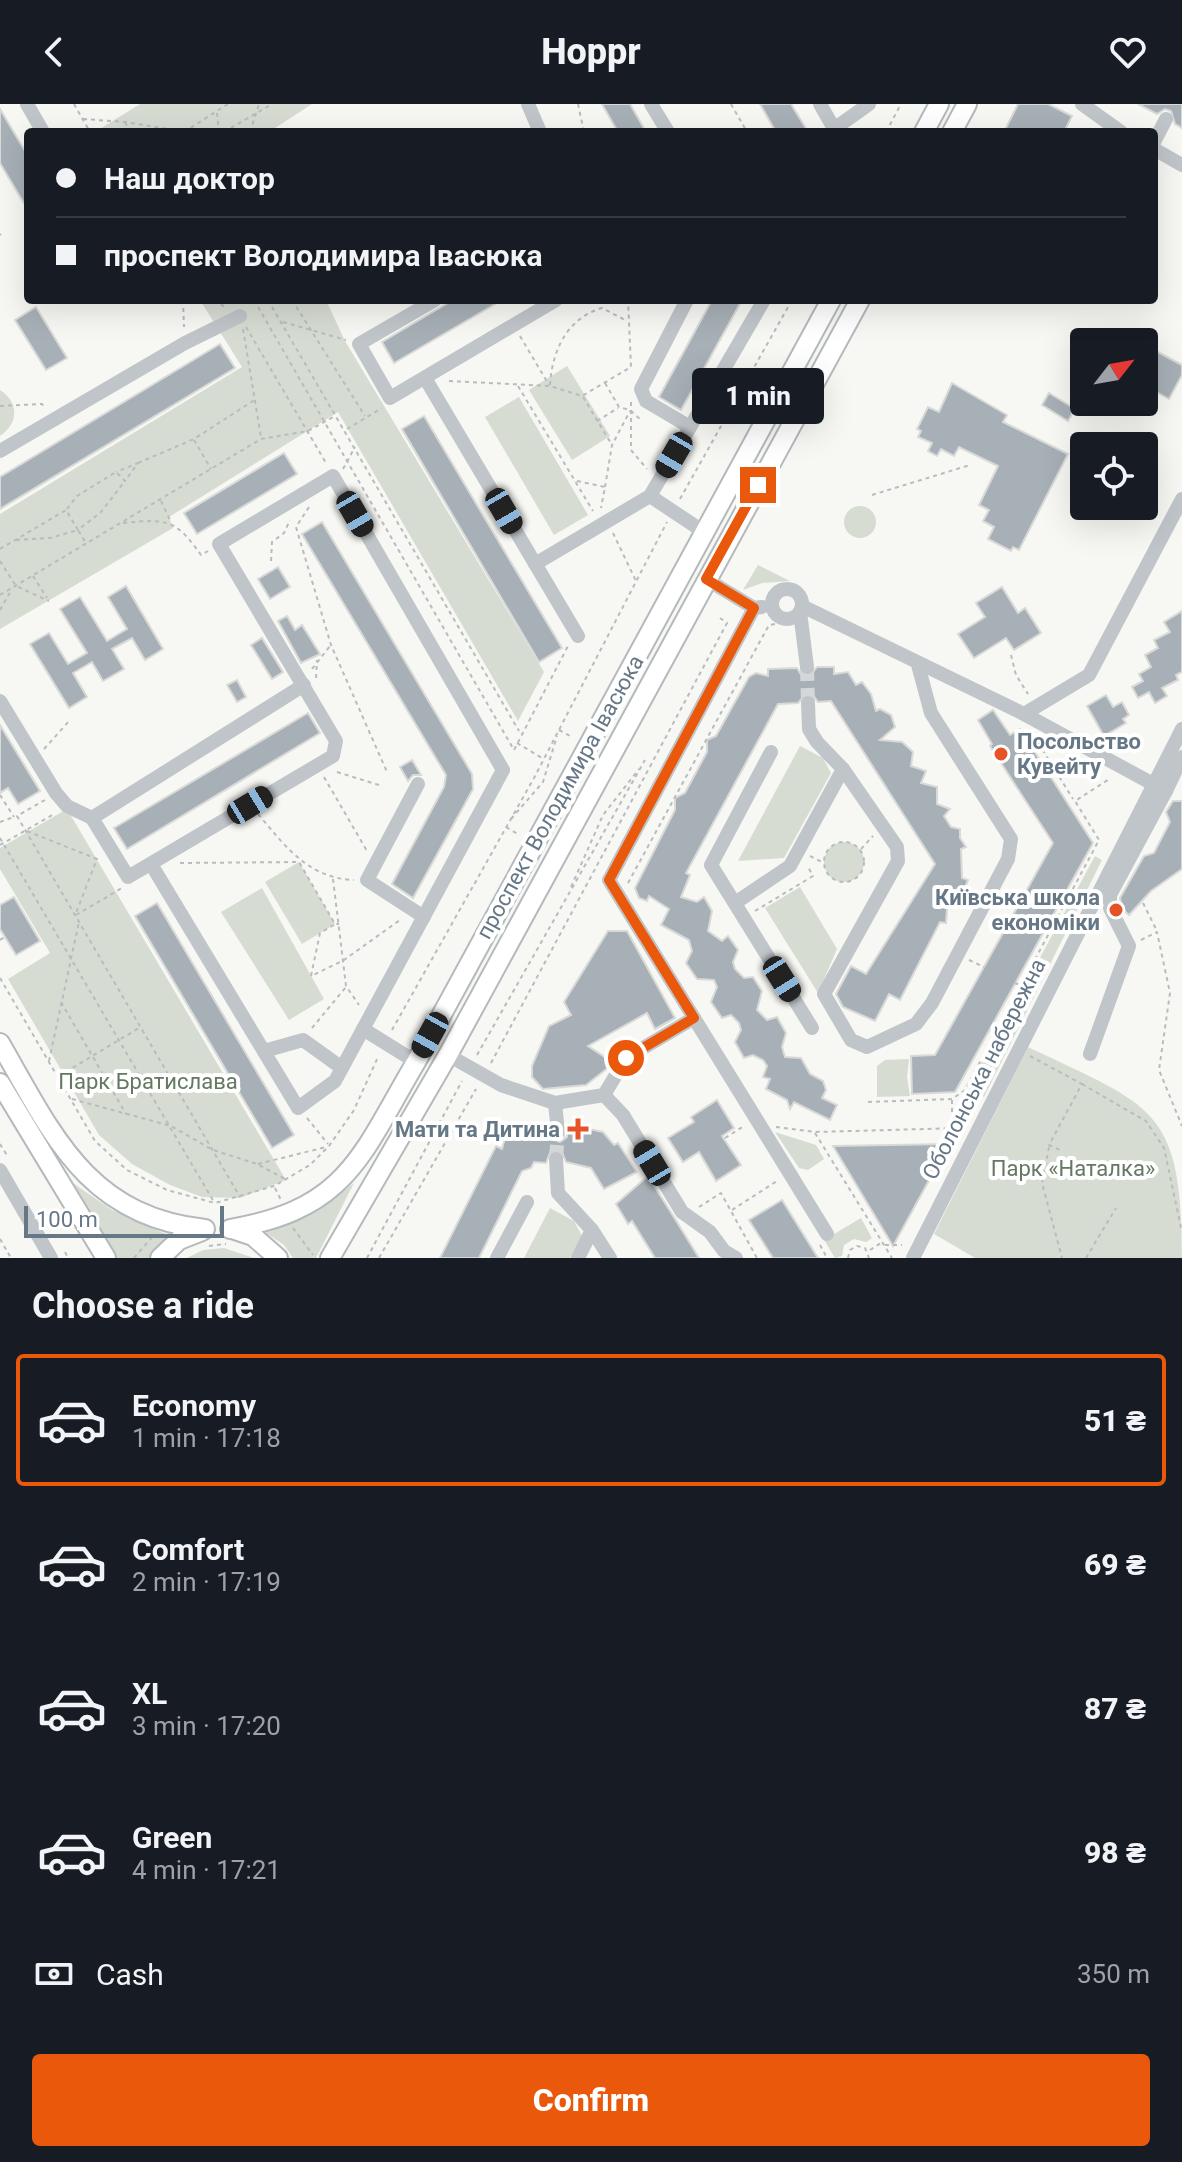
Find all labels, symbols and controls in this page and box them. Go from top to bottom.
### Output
icon: back [32,30,76,74]
icon: heart [1106,30,1150,74]
text: Hoppr [541,31,641,73]
text: Наш доктор [104,161,275,196]
text: проспект Володимира Івасюка [104,238,543,273]
north arrow [1070,328,1158,416]
map controls [1070,328,1158,520]
callout: 1 min [692,369,824,425]
text: 1 min [725,381,791,411]
car [652,428,696,482]
button: locate [1070,432,1158,520]
route end [740,467,776,503]
car [482,484,526,538]
car [333,487,377,541]
street label: проспект Володимира Івасюка [471,651,649,943]
place label: Посольство Кувейту [1017,729,1141,779]
marker: Посольство Кувейту [992,745,1010,763]
car [223,782,277,828]
place label: Київська школа економіки [935,885,1100,935]
marker: Київська школа економіки [1107,901,1125,919]
car [759,952,805,1006]
street label: Оболонська набережна [917,954,1051,1184]
car [408,1008,452,1062]
route start [608,1040,644,1076]
park label: Парк Братислава [58,1069,238,1094]
place label: Мати та Дитина [395,1117,560,1142]
marker: Мати та Дитина [567,1118,589,1140]
car [629,1136,675,1190]
park label: Парк «Наталка» [991,1156,1155,1181]
scale bar [24,1202,224,1238]
text: 100 m [36,1207,98,1232]
text: Choose a ride [32,1285,254,1327]
icon: car [36,1384,108,1456]
text: Economy [132,1388,256,1423]
text: 51 ₴ [1084,1403,1146,1438]
text: 1 min · 17:18 [132,1423,281,1453]
icon: car [36,1528,108,1600]
text: Comfort [132,1532,244,1567]
text: 69 ₴ [1084,1547,1146,1582]
text: 2 min · 17:19 [132,1567,281,1597]
icon: car [36,1672,108,1744]
text: XL [132,1676,167,1711]
text: 87 ₴ [1084,1691,1146,1726]
text: 3 min · 17:20 [132,1711,281,1741]
icon: car [36,1816,108,1888]
text: Green [132,1820,212,1855]
text: 98 ₴ [1084,1835,1146,1870]
text: 4 min · 17:21 [132,1855,281,1885]
icon: cash [32,1952,76,1996]
text: Cash [96,1957,164,1992]
text: 350 m [1077,1959,1150,1989]
button: Confirm [32,2054,1150,2146]

